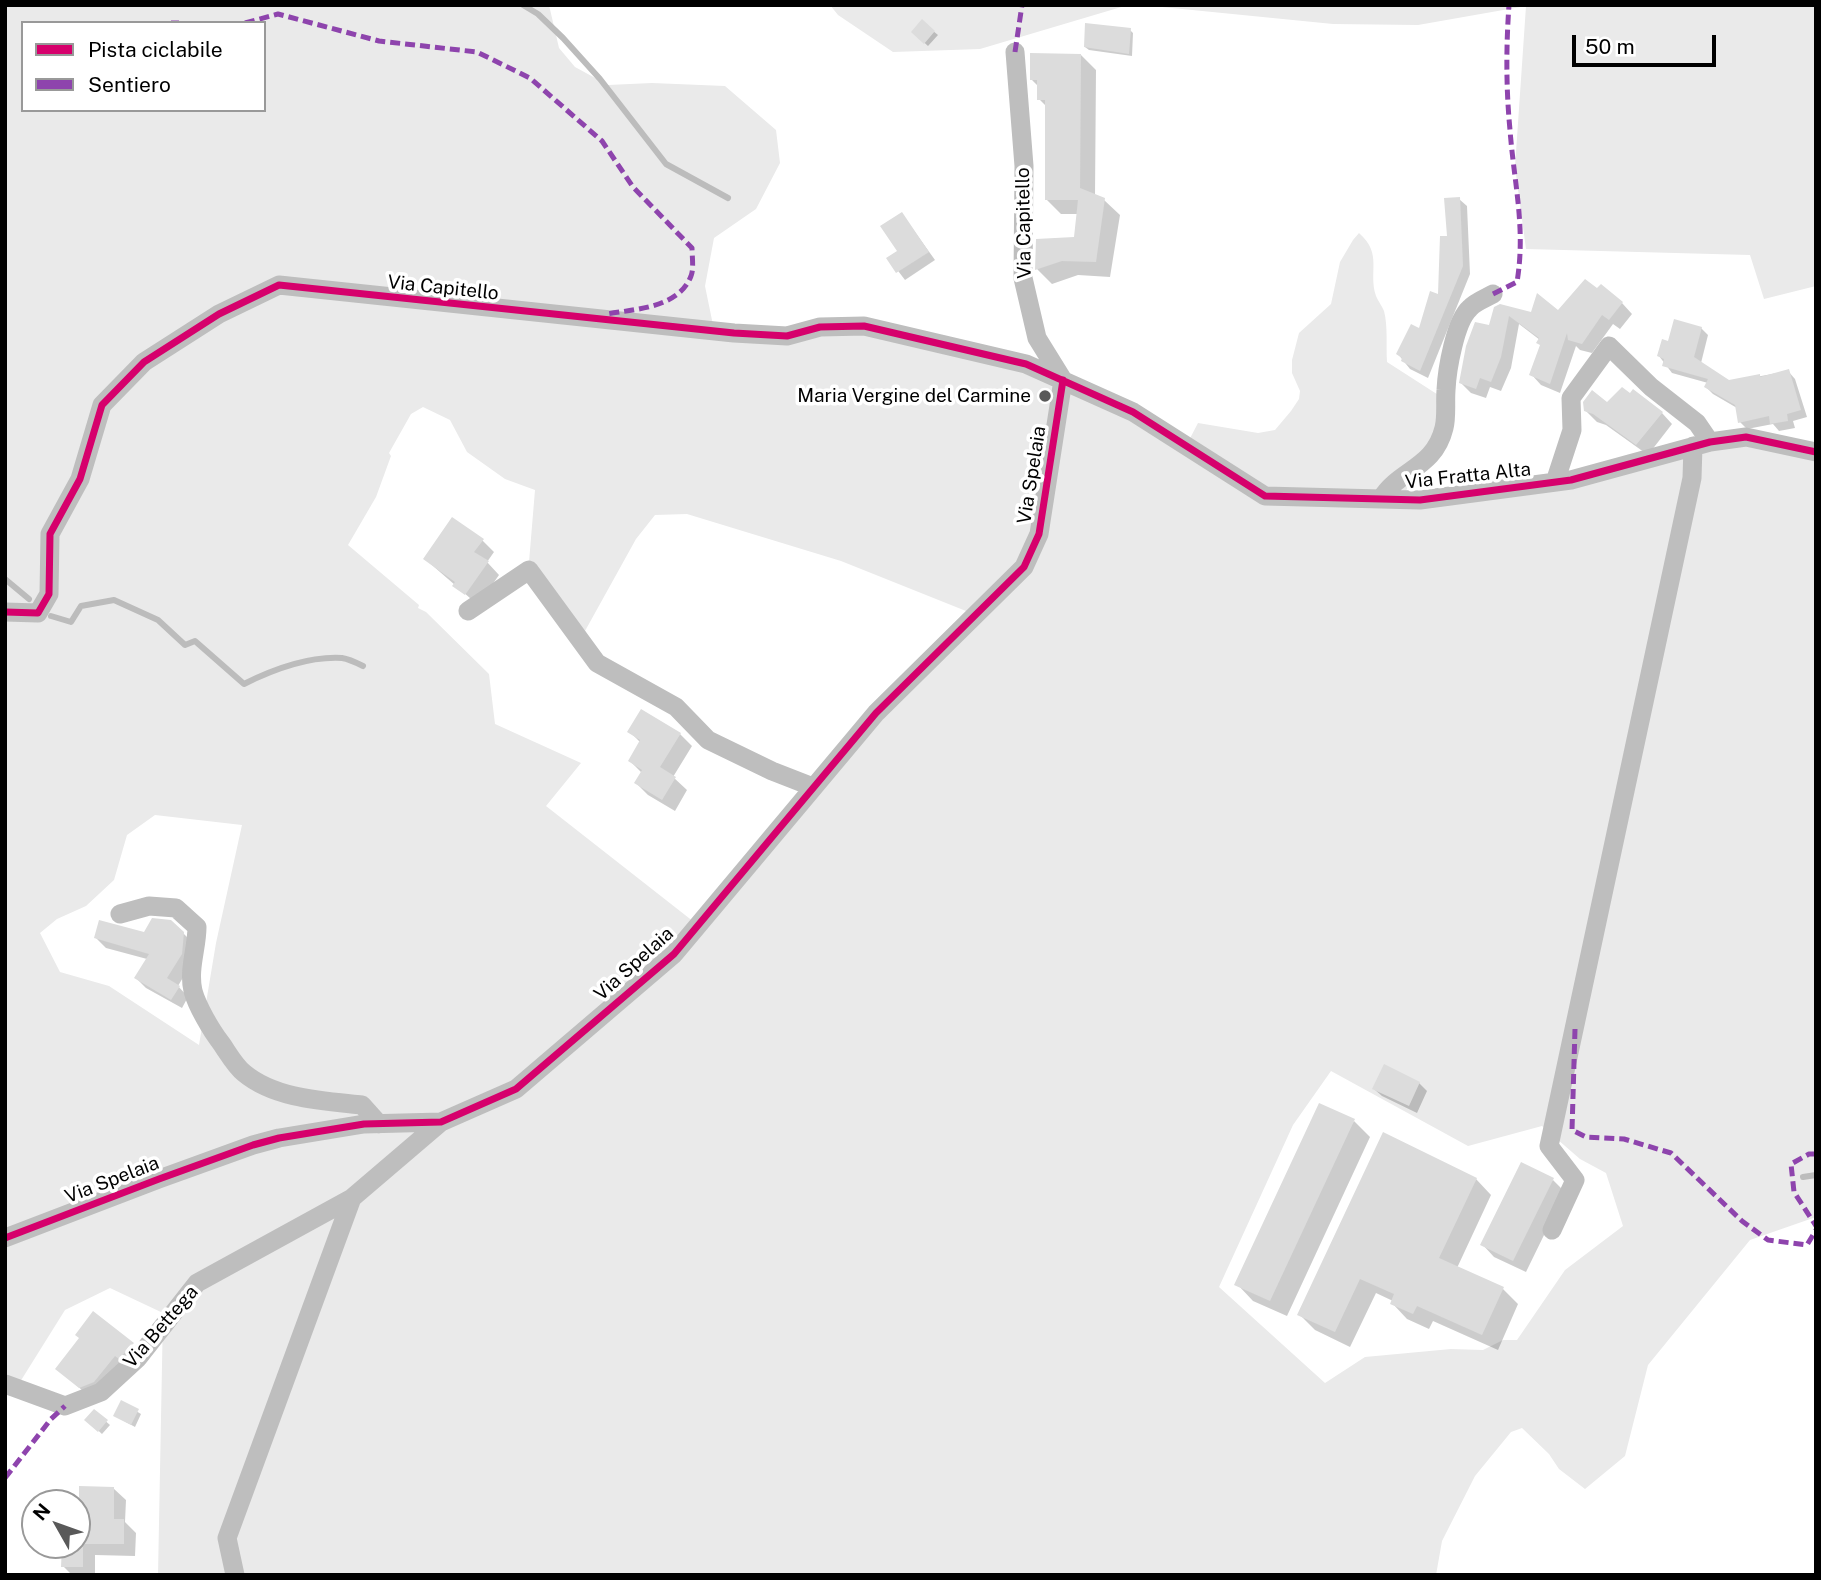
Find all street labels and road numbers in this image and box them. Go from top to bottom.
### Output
street label: Via Capitello [1012,167,1036,279]
street label: Via Capitello [386,271,500,305]
street label: Via Spelaia [1013,424,1051,526]
street label: Via Fratta Alta [1404,458,1532,494]
street label: Via Spelaia [590,922,678,1006]
street label: Via Spelaia [62,1152,162,1208]
street label: Via Bettega [119,1281,203,1373]

